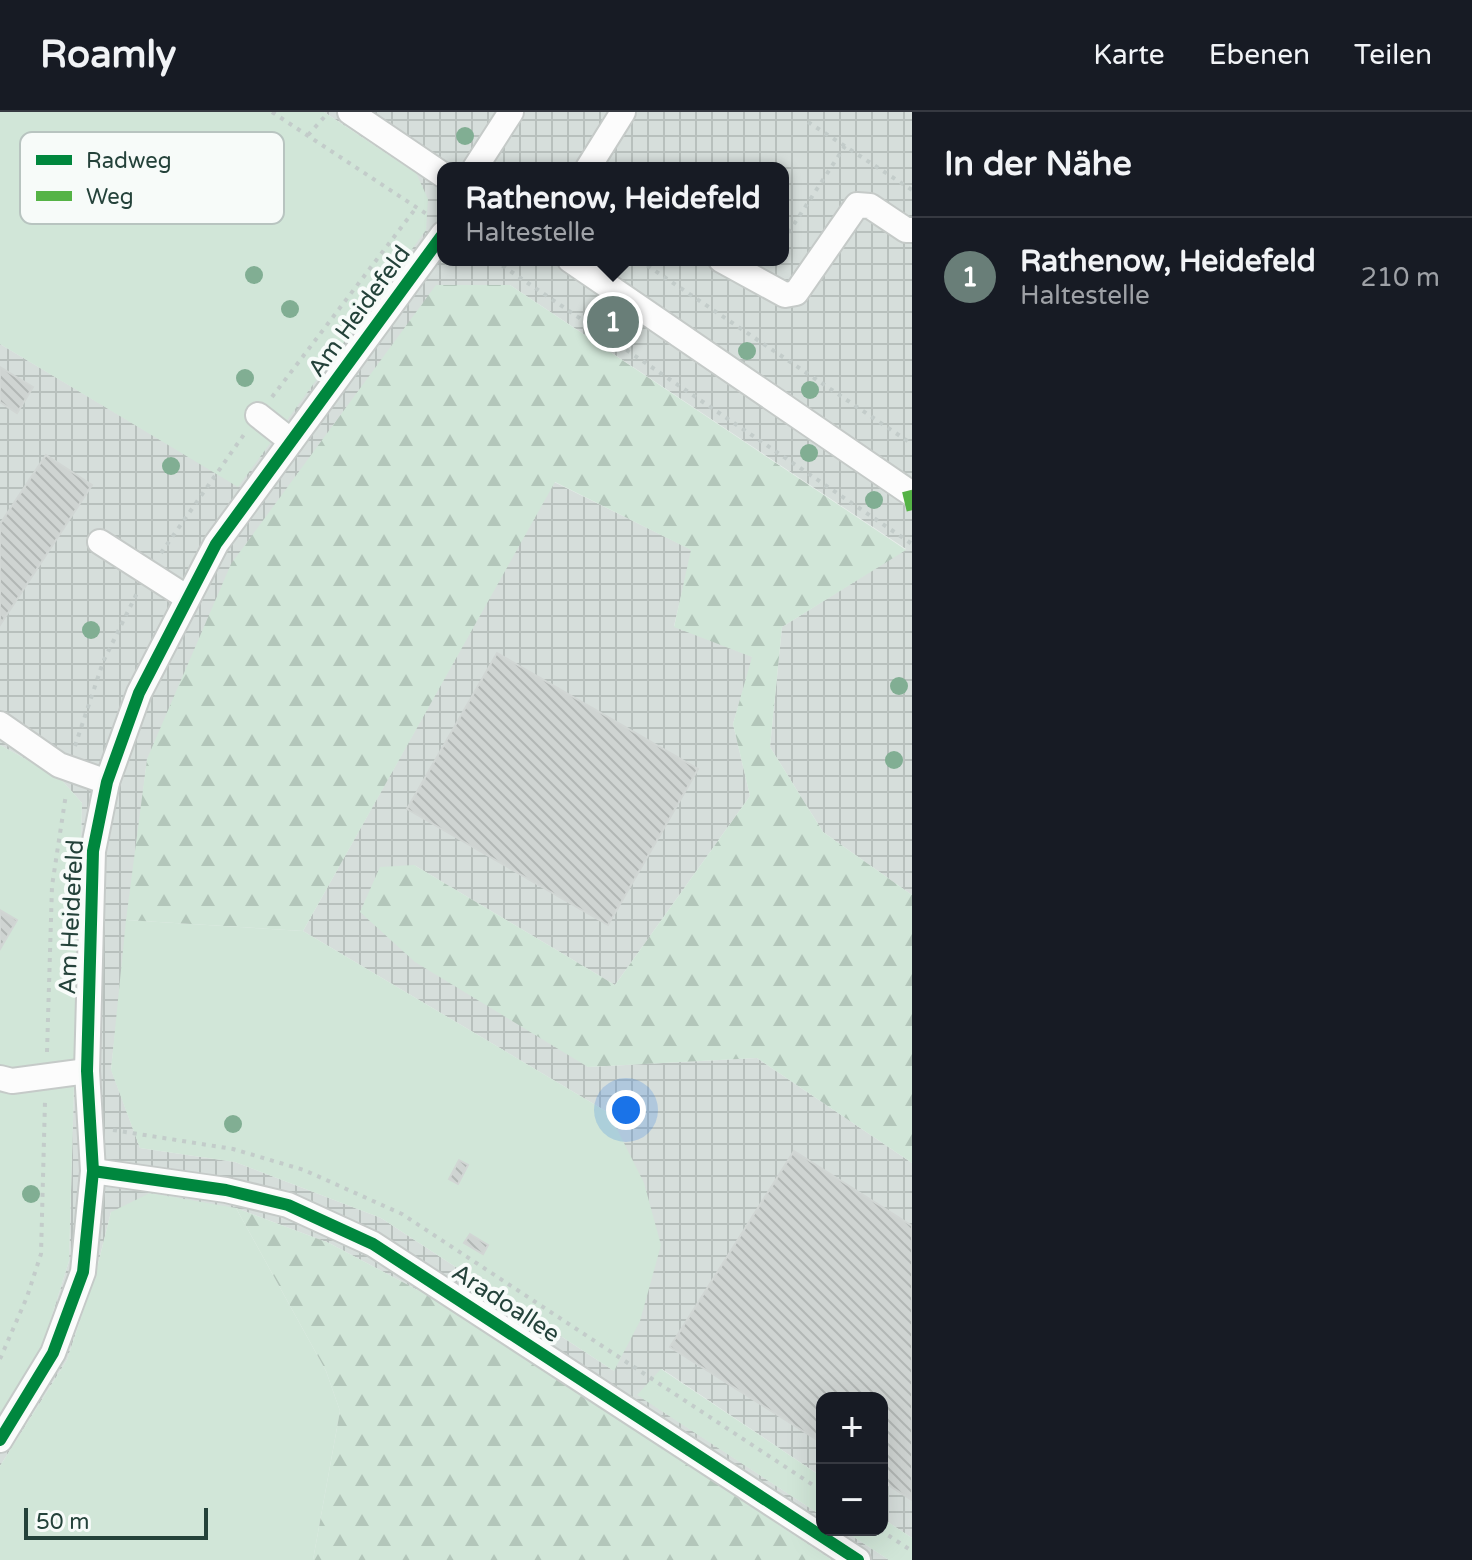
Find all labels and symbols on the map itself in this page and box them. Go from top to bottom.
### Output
legend [20,132,284,224]
text: Radweg [86,148,172,174]
text: Weg [86,184,134,210]
street label: Am Heidefeld [302,240,417,383]
pin: 1 [587,292,639,352]
street label: Am Heidefeld [53,839,90,995]
your location [606,1090,646,1130]
street label: Aradoallee [446,1258,565,1349]
scale bar [24,1504,208,1540]

